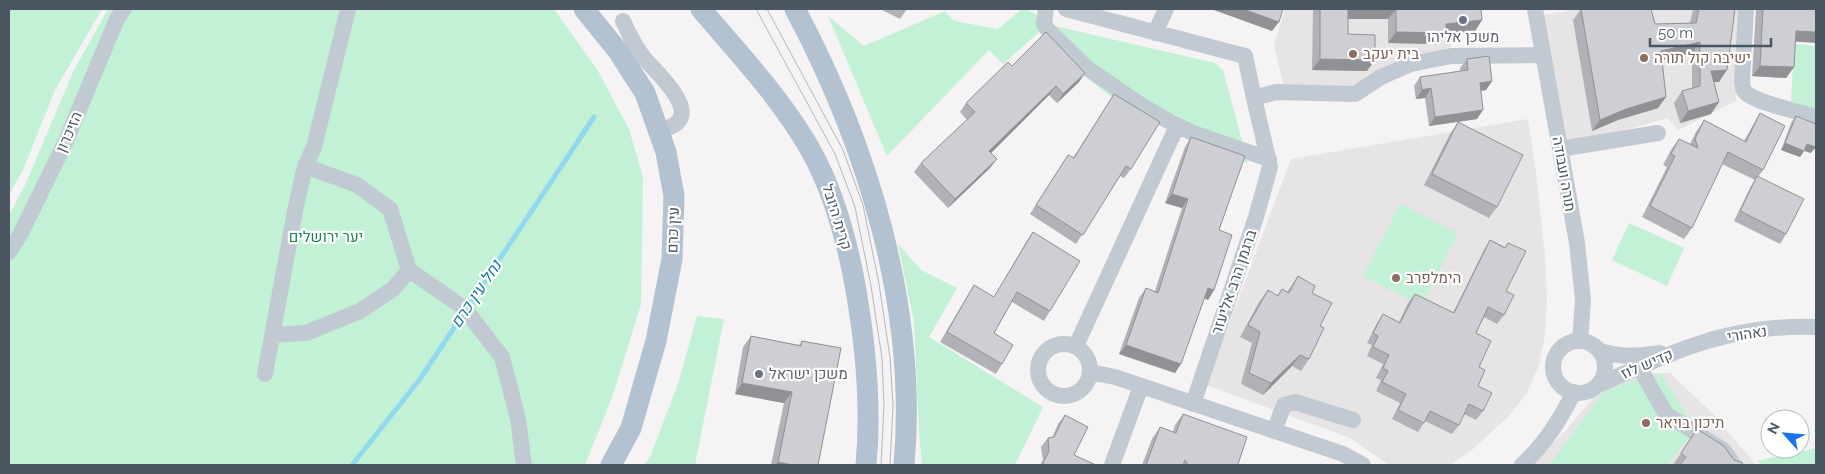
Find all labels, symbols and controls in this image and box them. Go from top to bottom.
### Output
marker: משכן אליהו [1457,14,1469,26]
scale bar [1650,15,1771,47]
text: 50 m [1658,24,1693,42]
place label: משכן אליהו [1427,28,1499,46]
place label: בית יעקב [1363,45,1419,63]
marker: בית יעקב [1347,48,1359,60]
place label: ישיבה קול תורה [1654,49,1751,67]
marker: ישיבה קול תורה [1638,52,1650,64]
street label: הזיכרון [52,109,86,155]
street label: תורה ועבודה [1549,135,1579,213]
street label: קרית היובל [818,182,856,252]
street label: עין כרם [663,207,683,253]
street label: ברגמן הרב אליעזר [1208,227,1260,337]
park label: יער ירושלים [289,228,363,246]
water label: נחל עין כרם [447,256,506,331]
place label: הימלפרב [1406,269,1461,287]
marker: הימלפרב [1390,272,1402,284]
street label: נאהורי [1726,322,1768,346]
street label: קדיש לוז [1618,345,1676,383]
place label: משכן ישראל [769,365,848,383]
marker: משכן ישראל [753,368,765,380]
north arrow [1760,409,1810,459]
place label: תיכון בויאר [1656,414,1724,432]
marker: תיכון בויאר [1640,417,1652,429]
text: N [1764,420,1783,436]

